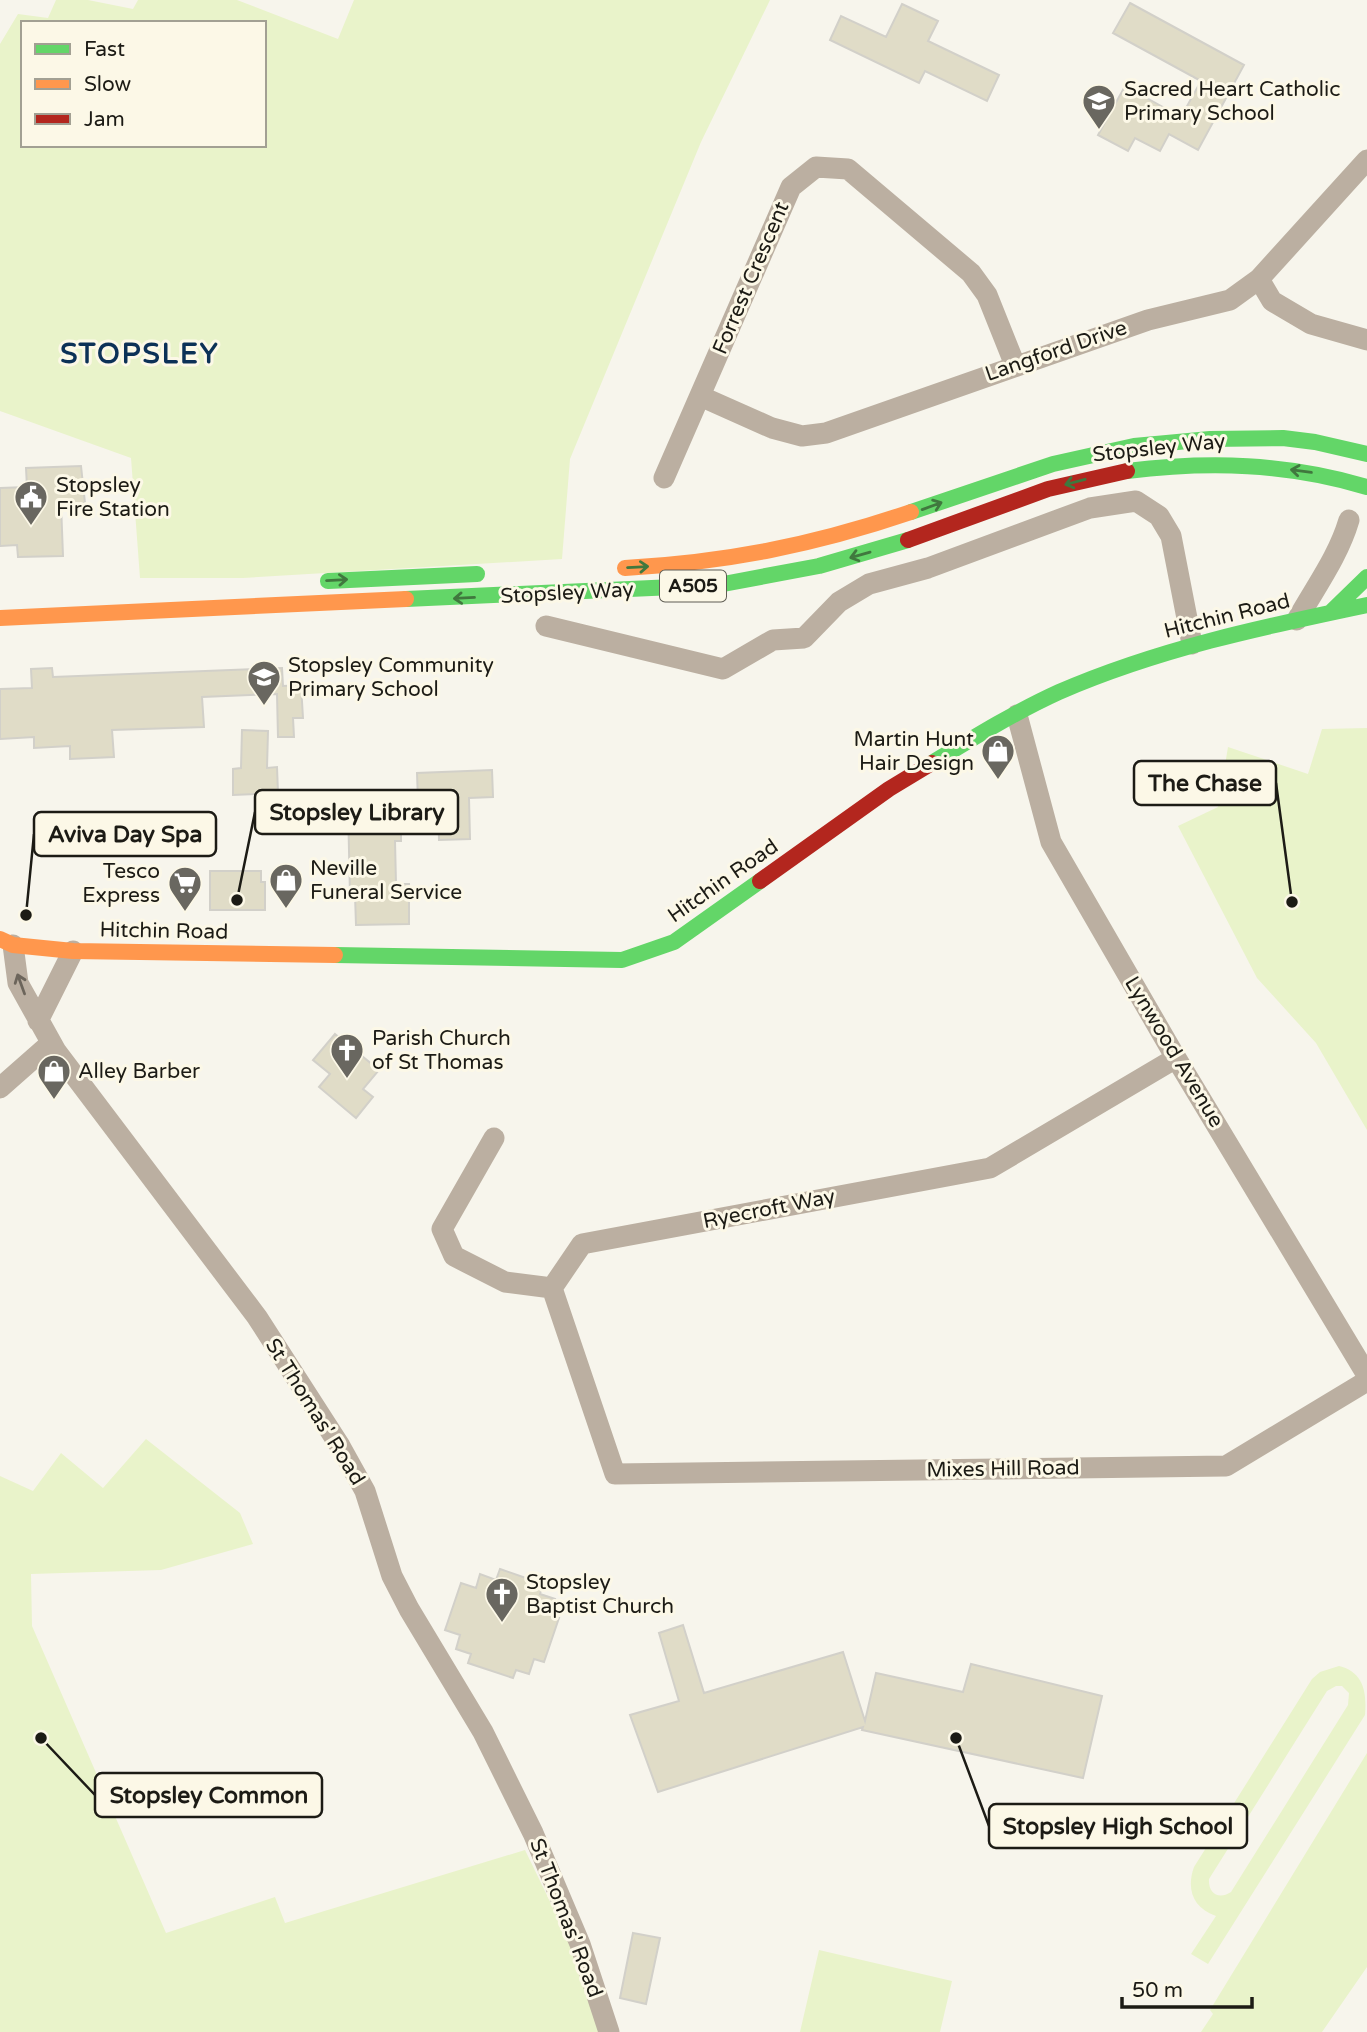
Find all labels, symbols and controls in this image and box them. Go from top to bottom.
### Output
legend [21,21,266,147]
text: Fast [84,37,125,62]
text: Slow [84,72,132,97]
place label: Sacred Heart Catholic Primary School [1124,77,1340,126]
school or university icon: Sacred Heart Catholic Primary School [1080,82,1118,131]
text: Jam [84,107,125,132]
street label: Forrest Crescent [708,198,794,358]
street label: Langford Drive [982,315,1130,387]
district label: STOPSLEY [60,337,220,371]
street label: Stopsley Way [1091,429,1227,467]
one-way arrow [1290,465,1313,478]
place label: Stopsley Fire Station [56,473,170,522]
one-way arrow [1064,476,1087,489]
public building icon: Stopsley Fire Station [12,478,50,527]
one-way arrow [920,499,942,511]
one-way arrow [849,549,871,562]
one-way arrow [626,560,649,573]
road number: A505 [660,570,726,601]
one-way arrow [326,574,349,587]
street label: Stopsley Way [500,577,634,609]
street label: Hitchin Road [1161,588,1293,644]
one-way arrow [454,592,476,605]
place label: Stopsley Community Primary School [288,653,494,702]
school or university icon: Stopsley Community Primary School [245,658,283,707]
place label: Martin Hunt Hair Design [853,727,974,776]
shop icon: Martin Hunt Hair Design [979,732,1017,781]
callout: The Chase [1134,761,1276,805]
text: The Chase [1147,770,1262,798]
callout: Stopsley Library [255,790,458,834]
text: Stopsley Library [269,799,445,827]
callout: Aviva Day Spa [34,812,216,856]
text: Aviva Day Spa [48,821,202,849]
street label: Hitchin Road [663,834,783,928]
place label: Neville Funeral Service [310,856,462,905]
place label: Tesco Express [82,859,160,908]
shop icon: Neville Funeral Service [267,861,305,910]
supermarket icon: Tesco Express [166,864,204,913]
street label: Hitchin Road [99,917,229,945]
street label: Lynwood Avenue [1119,972,1229,1132]
one-way arrow [14,974,26,996]
place label: Parish Church of St Thomas [372,1026,511,1075]
church icon: Parish Church of St Thomas [328,1031,366,1080]
shop icon: Alley Barber [35,1052,73,1101]
place label: Alley Barber [78,1059,200,1084]
street label: Ryecroft Way [701,1184,837,1234]
street label: St Thomas' Road [260,1334,370,1490]
street label: Mixes Hill Road [926,1455,1080,1483]
place label: Stopsley Baptist Church [526,1570,674,1619]
church icon: Stopsley Baptist Church [483,1575,521,1624]
callout: Stopsley Common [95,1773,322,1817]
text: Stopsley Common [110,1782,308,1810]
callout: Stopsley High School [989,1804,1247,1848]
text: Stopsley High School [1003,1813,1233,1841]
street label: St Thomas' Road [524,1835,608,2001]
scale bar [1122,1966,1252,2010]
text: 50 m [1132,1978,1183,2003]

